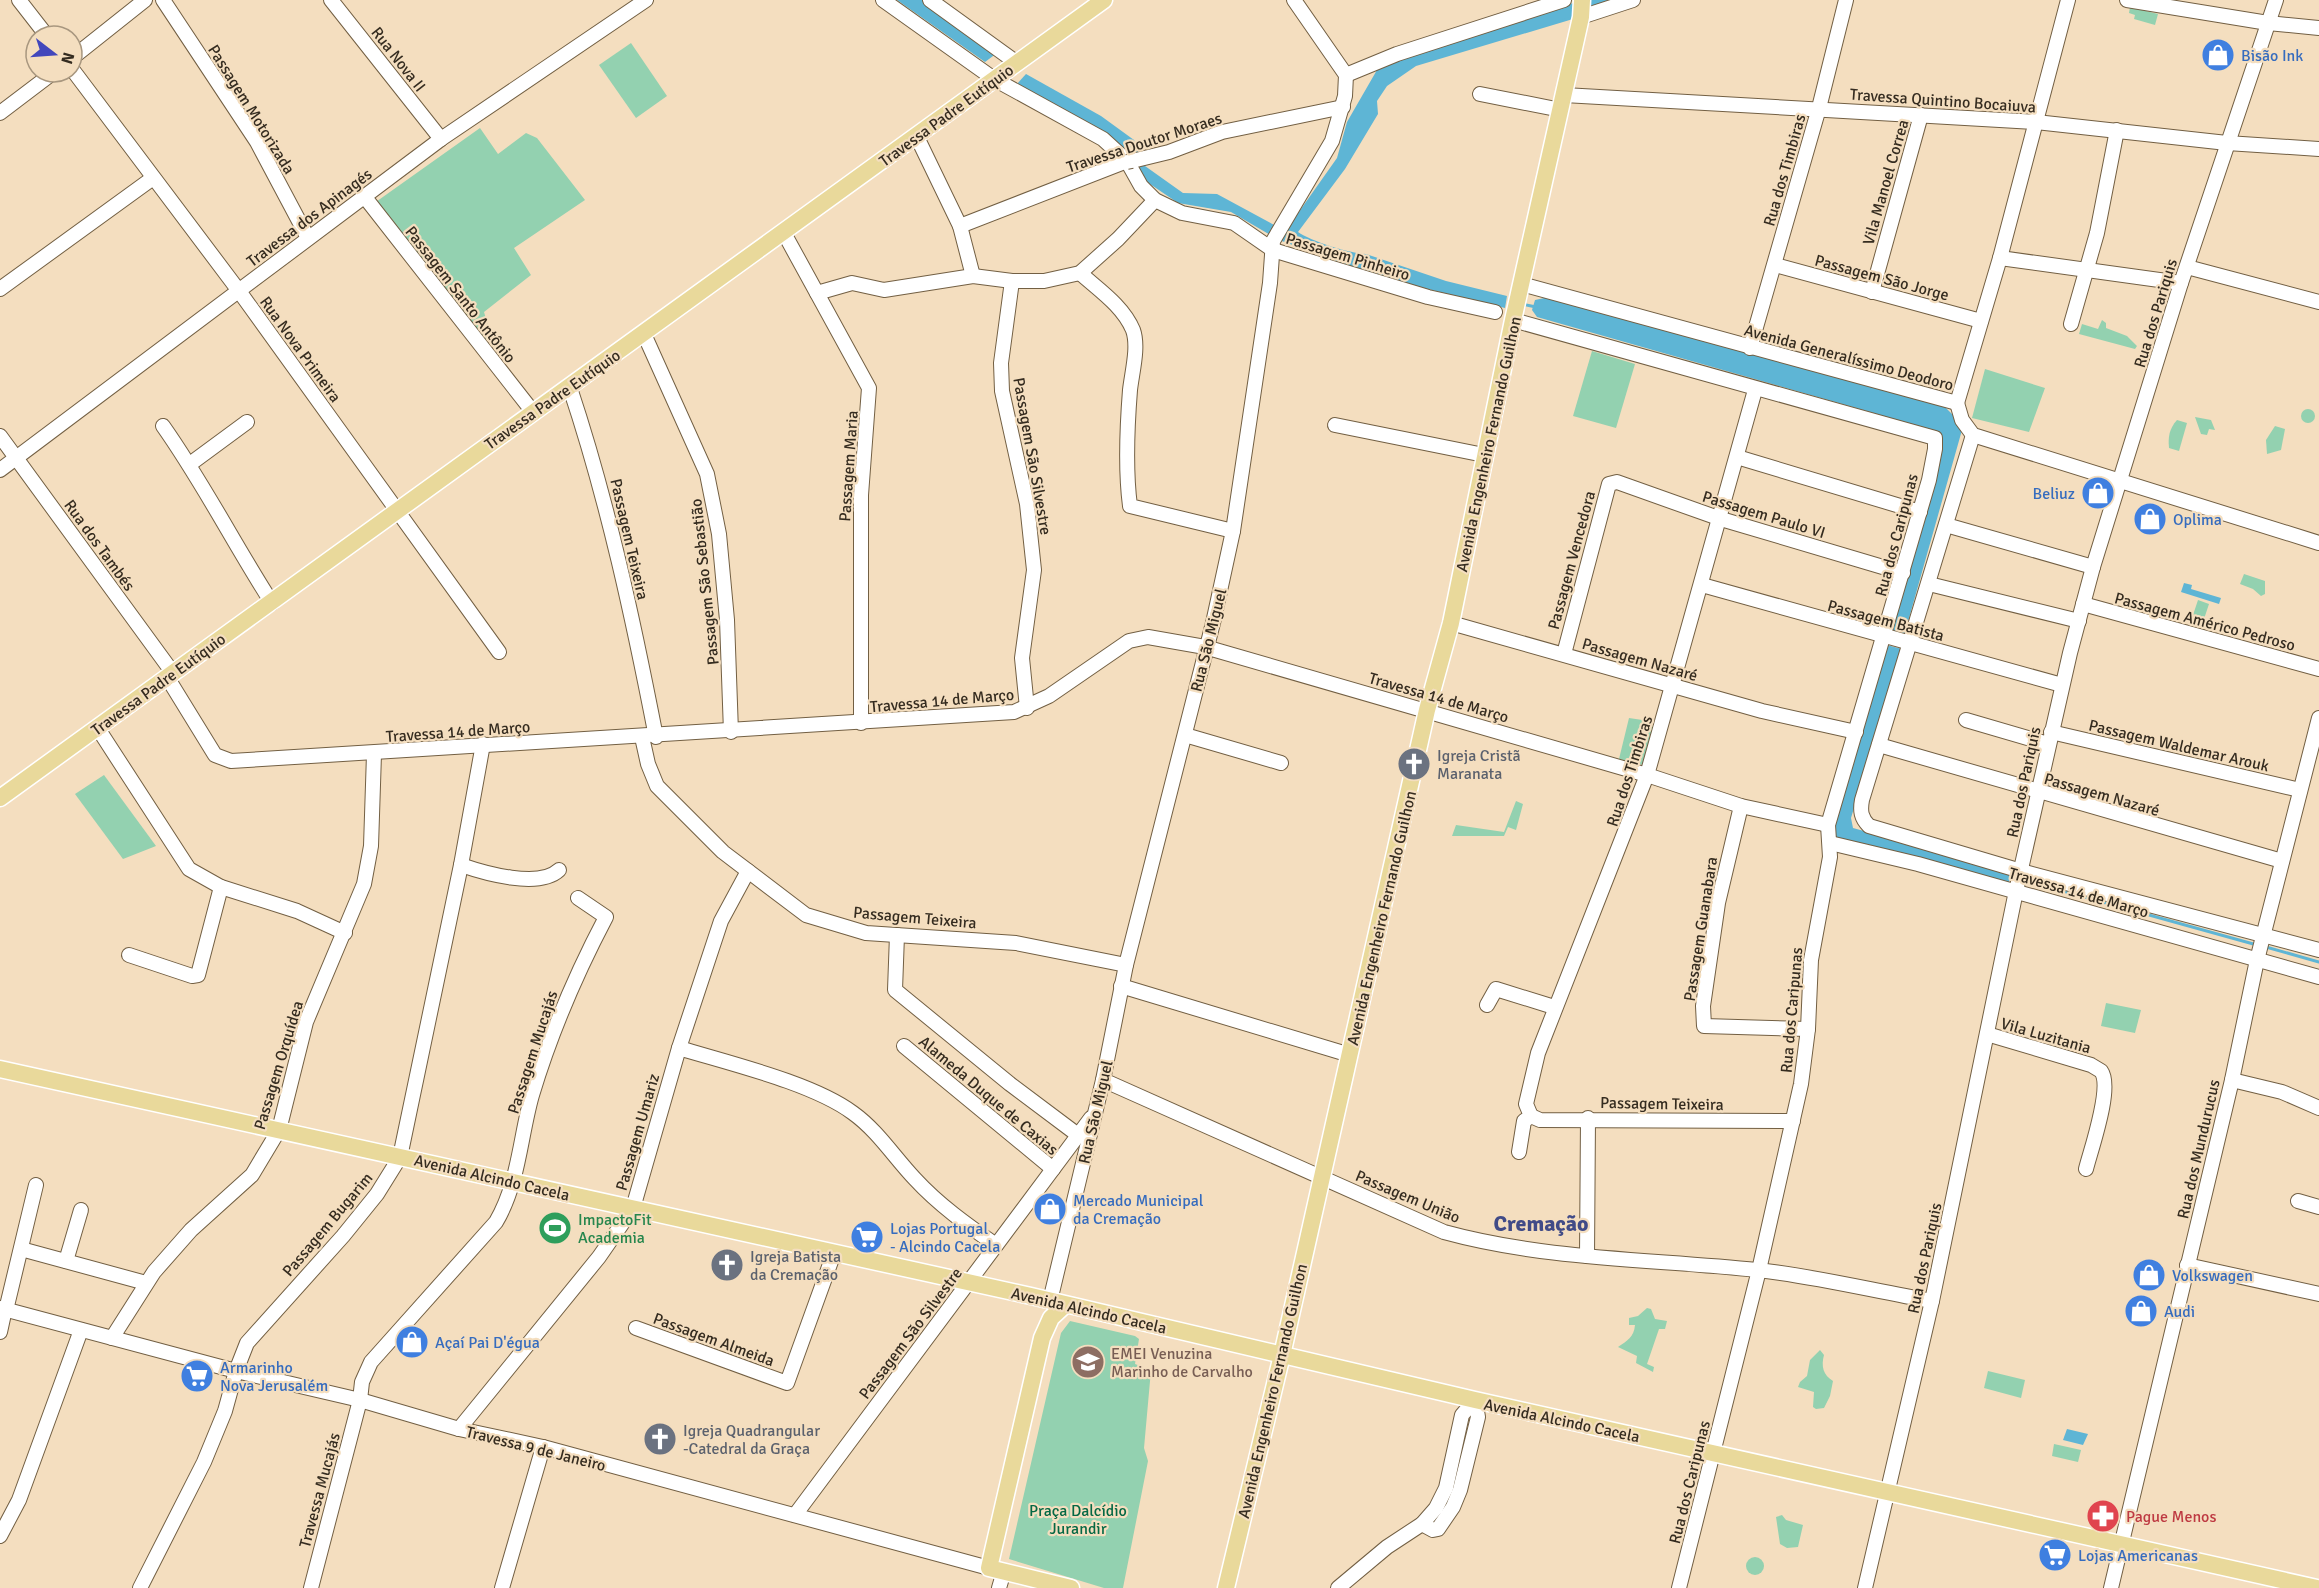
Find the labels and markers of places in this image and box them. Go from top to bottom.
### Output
shop icon: Bisão Ink [2200,37,2236,73]
place label: Bisão Ink [2241,46,2303,66]
shop icon: Beliuz [2080,475,2116,511]
place label: Beliuz [2032,484,2075,504]
shop icon: Oplima [2132,501,2168,537]
place label: Oplima [2173,510,2222,530]
church icon: Igreja Cristã Maranata [1396,746,1432,782]
place label: Igreja Cristã Maranata [1437,746,1521,784]
shop icon: Mercado Municipal da Cremação [1032,1191,1068,1227]
place label: Mercado Municipal da Cremação [1073,1191,1204,1229]
sports icon: ImpactoFit Academia [537,1210,573,1246]
place label: ImpactoFit Academia [578,1210,652,1248]
supermarket icon: Lojas Portugal - Alcindo Cacela [849,1219,885,1255]
place label: Lojas Portugal - Alcindo Cacela [890,1219,1000,1257]
church icon: Igreja Batista da Cremação [709,1247,745,1283]
place label: Igreja Batista da Cremação [750,1247,841,1285]
shop icon: Volkswagen [2131,1257,2167,1293]
place label: Volkswagen [2172,1266,2253,1286]
shop icon: Audi [2123,1293,2159,1329]
place label: Audi [2164,1302,2195,1322]
shop icon: Açaí Pai D'égua [394,1324,430,1360]
place label: Açaí Pai D'égua [435,1333,540,1353]
school or university icon: EMEI Venuzina Marinho de Carvalho [1070,1344,1106,1380]
place label: EMEI Venuzina Marinho de Carvalho [1111,1344,1253,1382]
supermarket icon: Armarinho Nova Jerusalém [179,1358,215,1394]
place label: Armarinho Nova Jerusalém [220,1358,328,1396]
church icon: Igreja Quadrangular -Catedral da Graça [642,1421,678,1457]
place label: Igreja Quadrangular -Catedral da Graça [683,1421,820,1459]
pharmacy icon: Pague Menos [2085,1498,2121,1534]
place label: Pague Menos [2126,1507,2216,1527]
supermarket icon: Lojas Americanas [2037,1537,2073,1573]
place label: Lojas Americanas [2078,1546,2198,1566]

